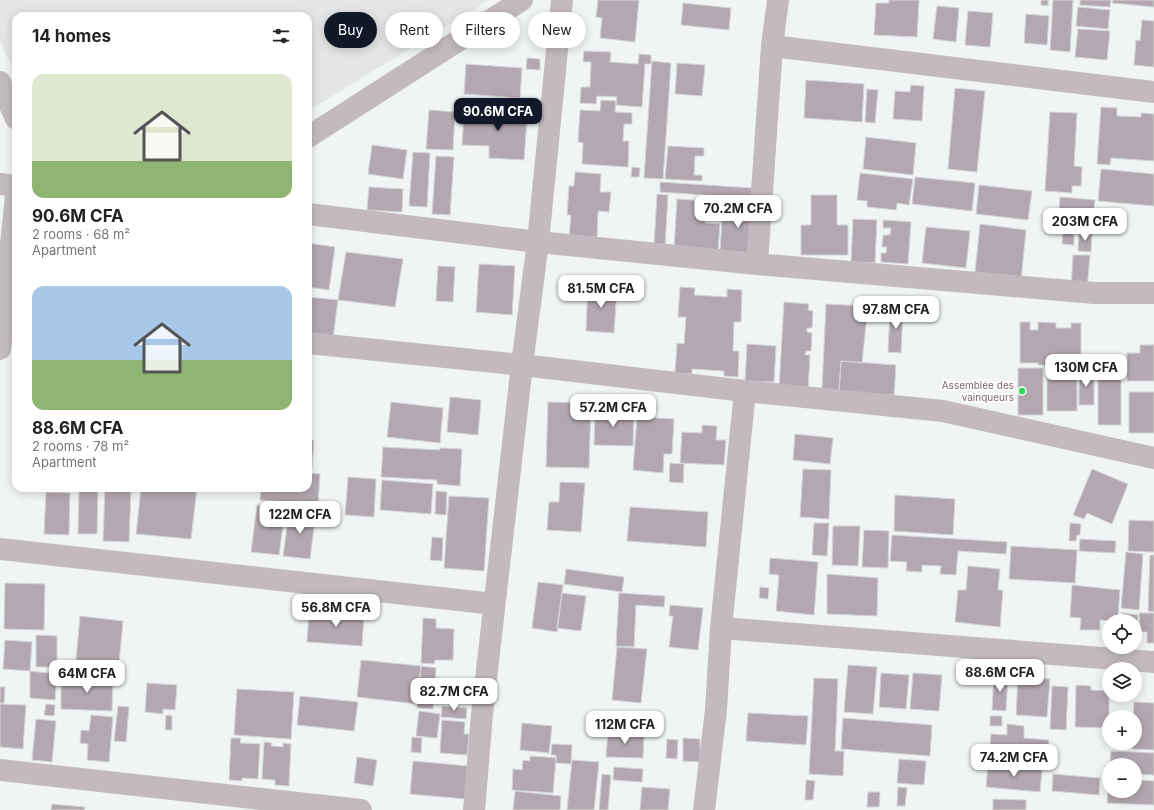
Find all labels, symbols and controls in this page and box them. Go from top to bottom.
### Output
chip: Buy [324,12,377,48]
chip: Rent [385,12,443,48]
chip: Filters [451,12,520,48]
chip: New [528,12,586,48]
icon: filters [270,25,292,47]
text: 14 homes [32,26,111,46]
pin: 90.6M CFA [452,98,544,132]
icon: home [126,100,198,172]
text: 90.6M CFA [463,103,533,119]
pin: 70.2M CFA [692,195,784,229]
text: 70.2M CFA [703,200,773,216]
text: 90.6M CFA [32,206,124,226]
pin: 203M CFA [1044,208,1126,242]
text: 203M CFA [1052,213,1118,229]
text: 2 rooms · 68 m² [32,226,130,242]
text: Apartment [32,242,97,258]
pin: 81.5M CFA [555,275,647,309]
text: 81.5M CFA [567,280,635,296]
pin: 97.8M CFA [850,296,942,330]
text: 97.8M CFA [862,301,930,317]
icon: home [126,312,198,384]
pin: 130M CFA [1045,354,1127,388]
text: 130M CFA [1054,359,1118,375]
place label: Assemblée des vainqueurs [942,379,1014,403]
marker: Assemblée des vainqueurs [1017,386,1027,396]
pin: 57.2M CFA [567,394,659,428]
text: 57.2M CFA [579,399,647,415]
text: 88.6M CFA [32,418,124,438]
text: 2 rooms · 78 m² [32,438,129,454]
text: Apartment [32,454,97,470]
pin: 122M CFA [259,501,341,535]
text: 122M CFA [269,506,331,522]
pin: 56.8M CFA [290,594,382,628]
text: 56.8M CFA [301,599,371,615]
map controls [1102,614,1142,798]
button: locate [1102,614,1142,654]
pin: 88.6M CFA [954,659,1046,693]
pin: 64M CFA [50,660,124,694]
button: layers [1102,662,1142,702]
text: 88.6M CFA [965,664,1035,680]
text: 64M CFA [58,665,116,681]
pin: 82.7M CFA [408,678,500,712]
text: 82.7M CFA [419,683,489,699]
button: + [1102,710,1142,750]
pin: 112M CFA [584,711,666,745]
text: 112M CFA [595,716,655,732]
pin: 74.2M CFA [968,744,1060,778]
text: 74.2M CFA [980,749,1048,765]
button: − [1102,758,1142,798]

